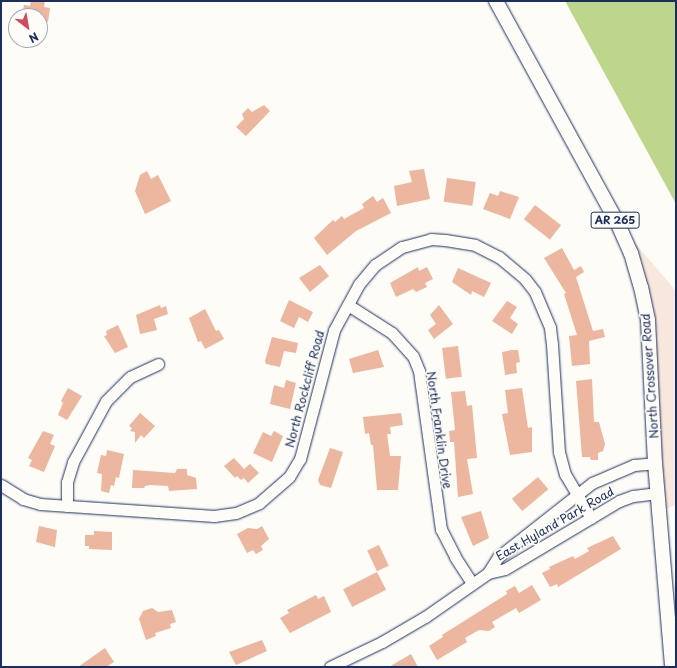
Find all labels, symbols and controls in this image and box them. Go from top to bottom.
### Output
north arrow [8,8,48,48]
text: N [26,28,42,47]
road number: AR 265 [589,211,641,229]
street label: North Crossover Road [638,312,662,440]
street label: North Rockcliff Road [282,329,328,449]
street label: North Franklin Drive [424,370,454,490]
street label: East Hyland Park Road [494,484,616,564]

